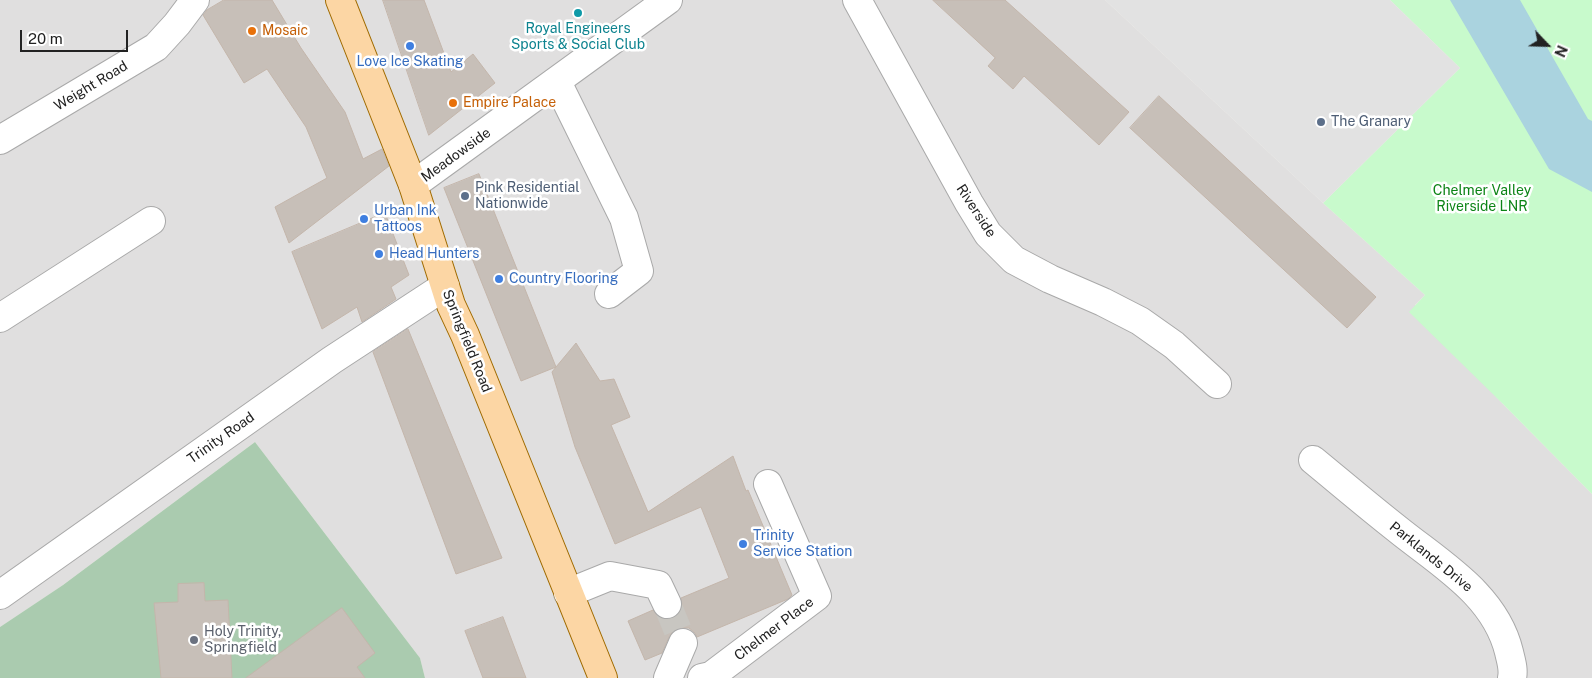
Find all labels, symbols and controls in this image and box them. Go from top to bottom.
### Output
marker: Royal Engineers Sports & Social Club [572,7,584,19]
scale bar [22,20,130,52]
north arrow [1522,20,1572,70]
place label: Royal Engineers Sports & Social Club [511,21,645,54]
place label: Mosaic [262,23,308,39]
marker: Mosaic [246,25,258,37]
text: 20 m [28,30,63,47]
marker: Love Ice Skating [404,40,416,52]
text: N [1551,43,1570,59]
place label: Love Ice Skating [357,54,463,70]
street label: Weight Road [51,58,131,114]
place label: Empire Palace [463,95,556,111]
marker: Empire Palace [447,97,459,109]
place label: The Granary [1331,114,1411,130]
marker: The Granary [1315,116,1327,128]
street label: Meadowside [418,124,494,186]
place label: Pink Residential Nationwide [475,180,579,212]
street label: Riverside [953,181,999,241]
park label: Chelmer Valley Riverside LNR [1433,183,1531,216]
marker: Pink Residential Nationwide [459,190,471,202]
place label: Urban Ink Tattoos [374,203,437,236]
marker: Urban Ink Tattoos [358,213,370,225]
place label: Head Hunters [389,246,479,262]
marker: Head Hunters [373,248,385,260]
place label: Country Flooring [509,271,618,287]
marker: Country Flooring [493,273,505,285]
street label: Springfield Road [439,287,495,395]
street label: Trinity Road [184,409,258,467]
street label: Parklands Drive [1386,518,1476,596]
place label: Trinity Service Station [753,528,852,560]
marker: Trinity Service Station [737,538,749,550]
street label: Chelmer Place [731,594,817,664]
place label: Holy Trinity, Springfield [204,624,281,656]
marker: Holy Trinity, Springfield [188,634,200,646]

